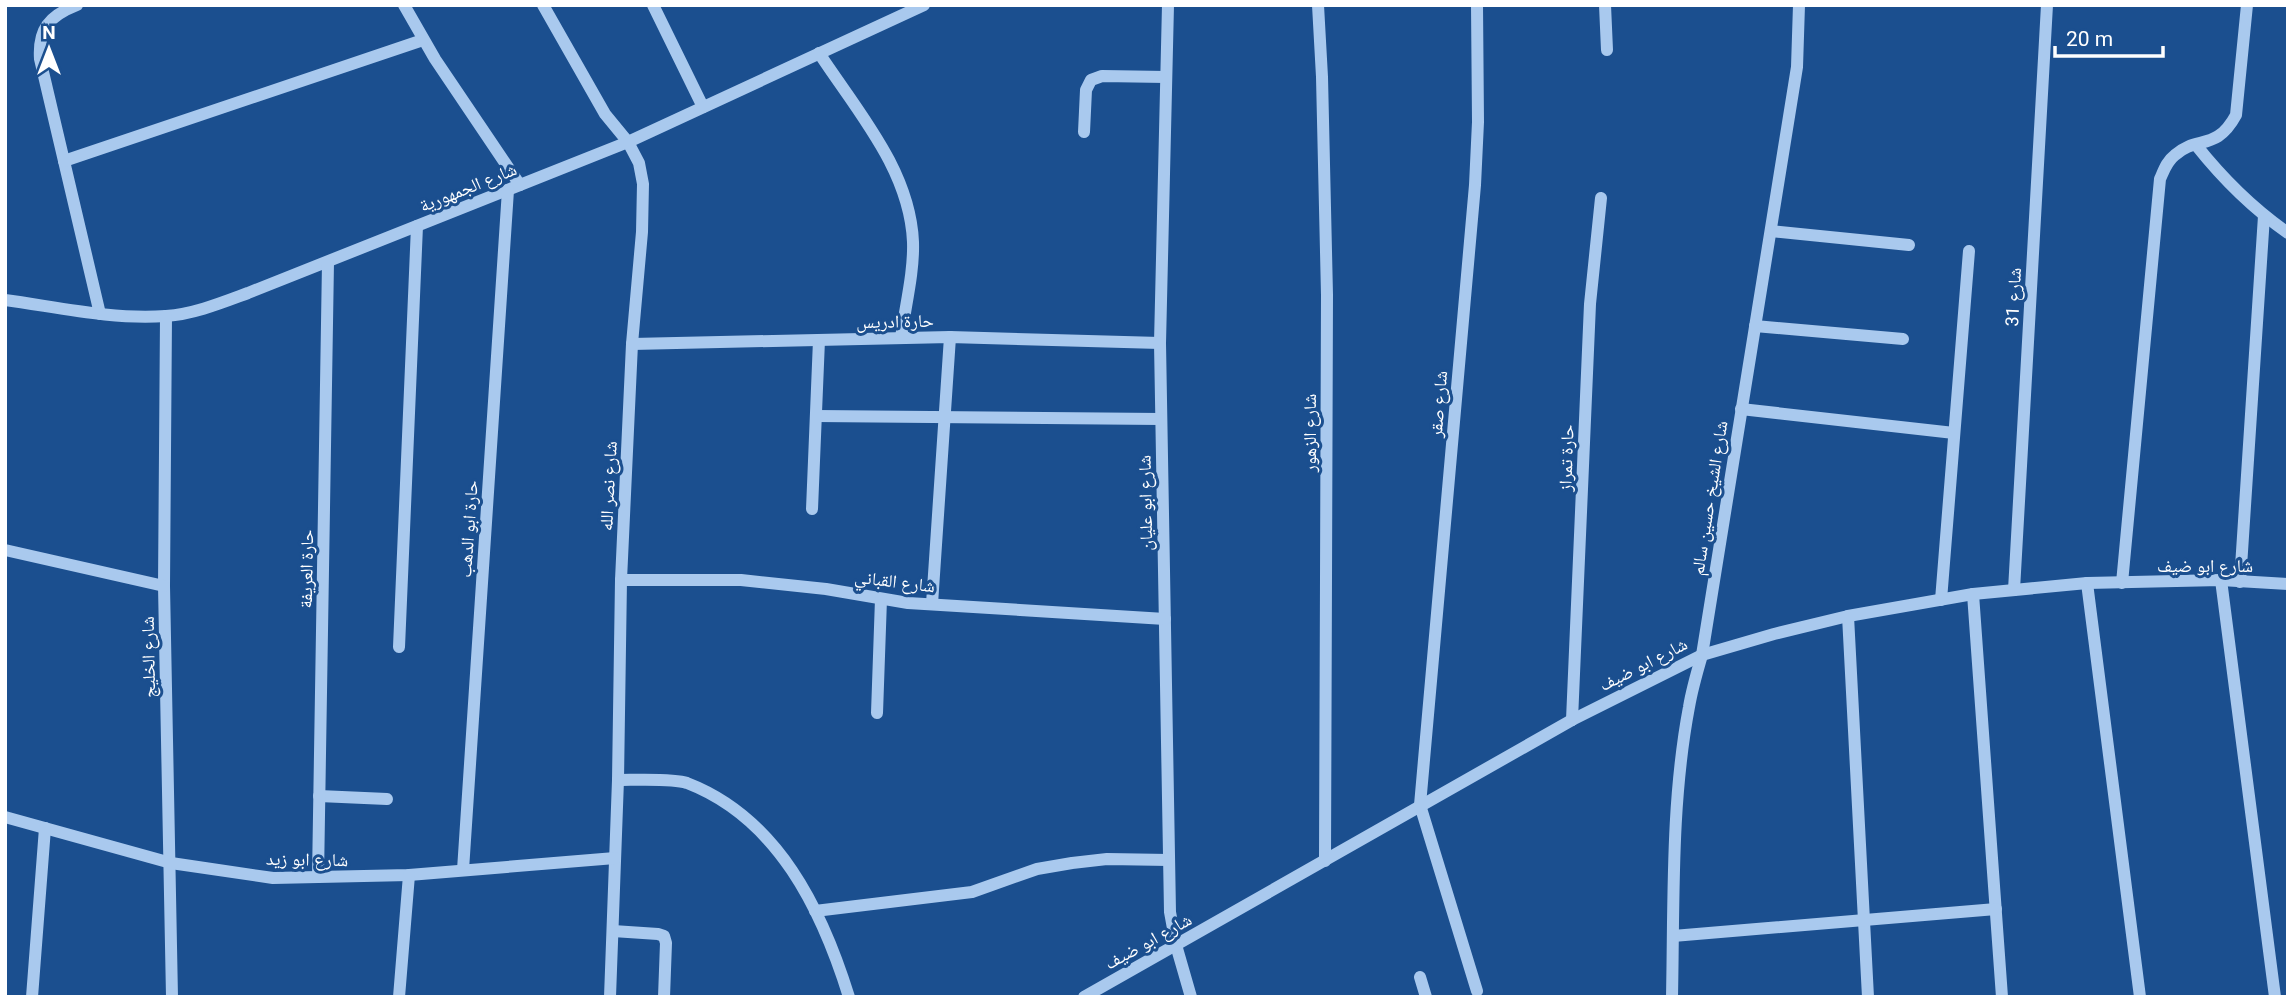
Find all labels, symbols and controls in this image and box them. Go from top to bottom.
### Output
north arrow [14,14,84,84]
scale bar [2055,14,2164,58]
text: N [42,21,56,44]
text: 20 m [2066,27,2113,51]
street label: شارع الجمهورية [416,158,520,217]
street label: شارع 31 [2001,267,2026,327]
street label: حارة ادريس [856,310,934,333]
street label: شارع صقر [1425,370,1452,439]
street label: شارع الزهور [1299,394,1321,473]
street label: شارع الشيخ حسين سالم [1686,419,1734,577]
street label: حارة تمراز [1554,424,1578,493]
street label: شارع نصر الله [595,440,622,532]
street label: شارع ابو عليان [1134,455,1157,551]
street label: حارة ابو الدهب [454,480,482,578]
street label: حارة العريفة [295,529,317,609]
street label: شارع ابو ضيف [2157,555,2253,577]
street label: شارع القباني [853,566,936,601]
street label: شارع الخليج [137,616,161,698]
street label: شارع ابو ضيف [1595,633,1691,696]
street label: شارع ابو زيد [266,848,348,871]
street label: شارع ابو ضيف [1101,909,1196,974]

